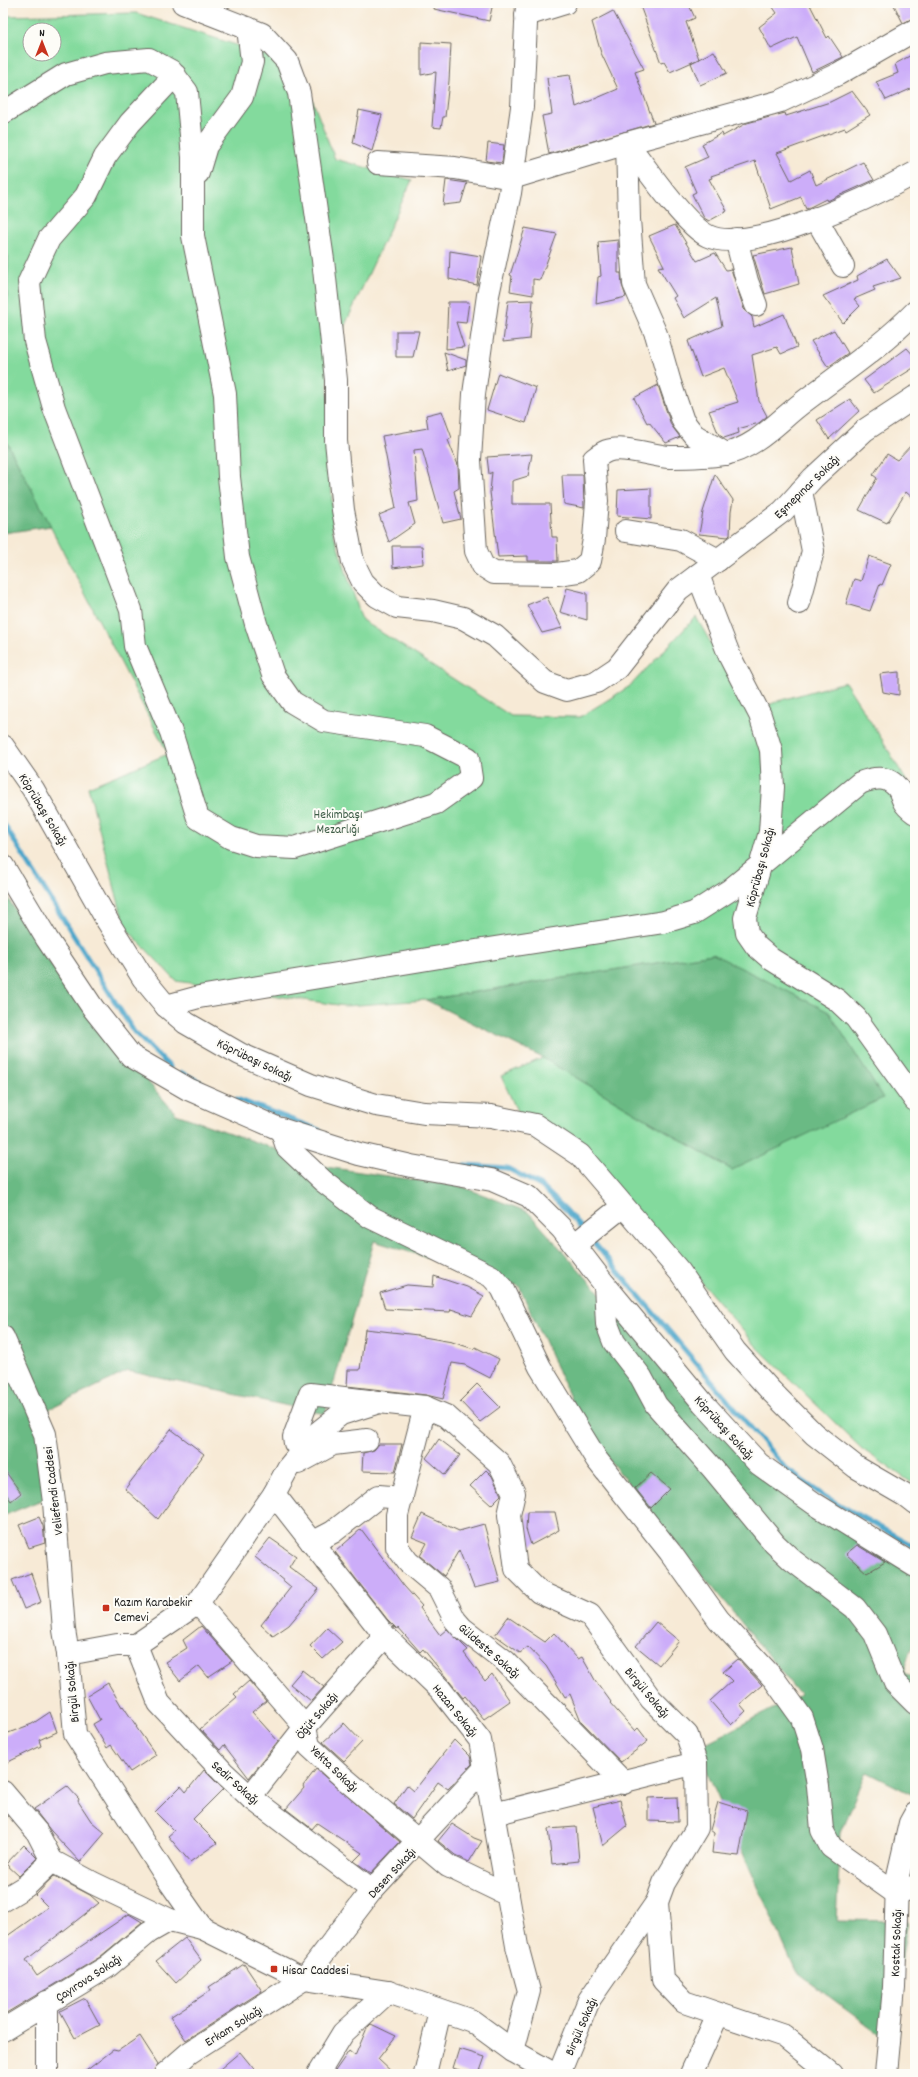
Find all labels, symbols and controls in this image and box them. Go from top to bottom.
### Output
north arrow [22,22,62,62]
text: N [39,26,45,42]
street label: Eşmepınar Sokağı [770,451,845,524]
street label: Köprübaşı Sokağı [13,770,71,850]
park label: Hekimbaşı Mezarlığı [314,806,362,840]
street label: Köprübaşı Sokağı [742,826,781,910]
street label: Köprübaşı Sokağı [213,1035,295,1088]
street label: Köprübaşı Sokağı [689,1392,758,1465]
street label: Veliefendi Caddesi [40,1445,69,1536]
place label: Kazım Karabekir Cemevi [114,1594,192,1628]
marker: Kazım Karabekir Cemevi [101,1603,111,1613]
street label: Güldeste Sokağı [453,1619,524,1684]
street label: Birgül Sokağı [61,1660,86,1723]
street label: Birgül Sokağı [619,1664,673,1723]
street label: Hazan Sokağı [427,1681,482,1742]
street label: Öğüt Sokağı [292,1689,344,1745]
street label: Yekta Sokağı [305,1742,362,1798]
street label: Sedir Sokağı [206,1757,263,1811]
street label: Desen Sokağı [364,1844,421,1903]
street label: Kostak Sokağı [887,1909,908,1977]
street label: Çayırova Sokağı [52,1950,126,2008]
place label: Hisar Caddesi [282,1962,349,1981]
marker: Hisar Caddesi [269,1964,279,1974]
street label: Birgül Sokağı [561,1995,604,2059]
street label: Erkam Sokağı [202,2002,267,2052]

